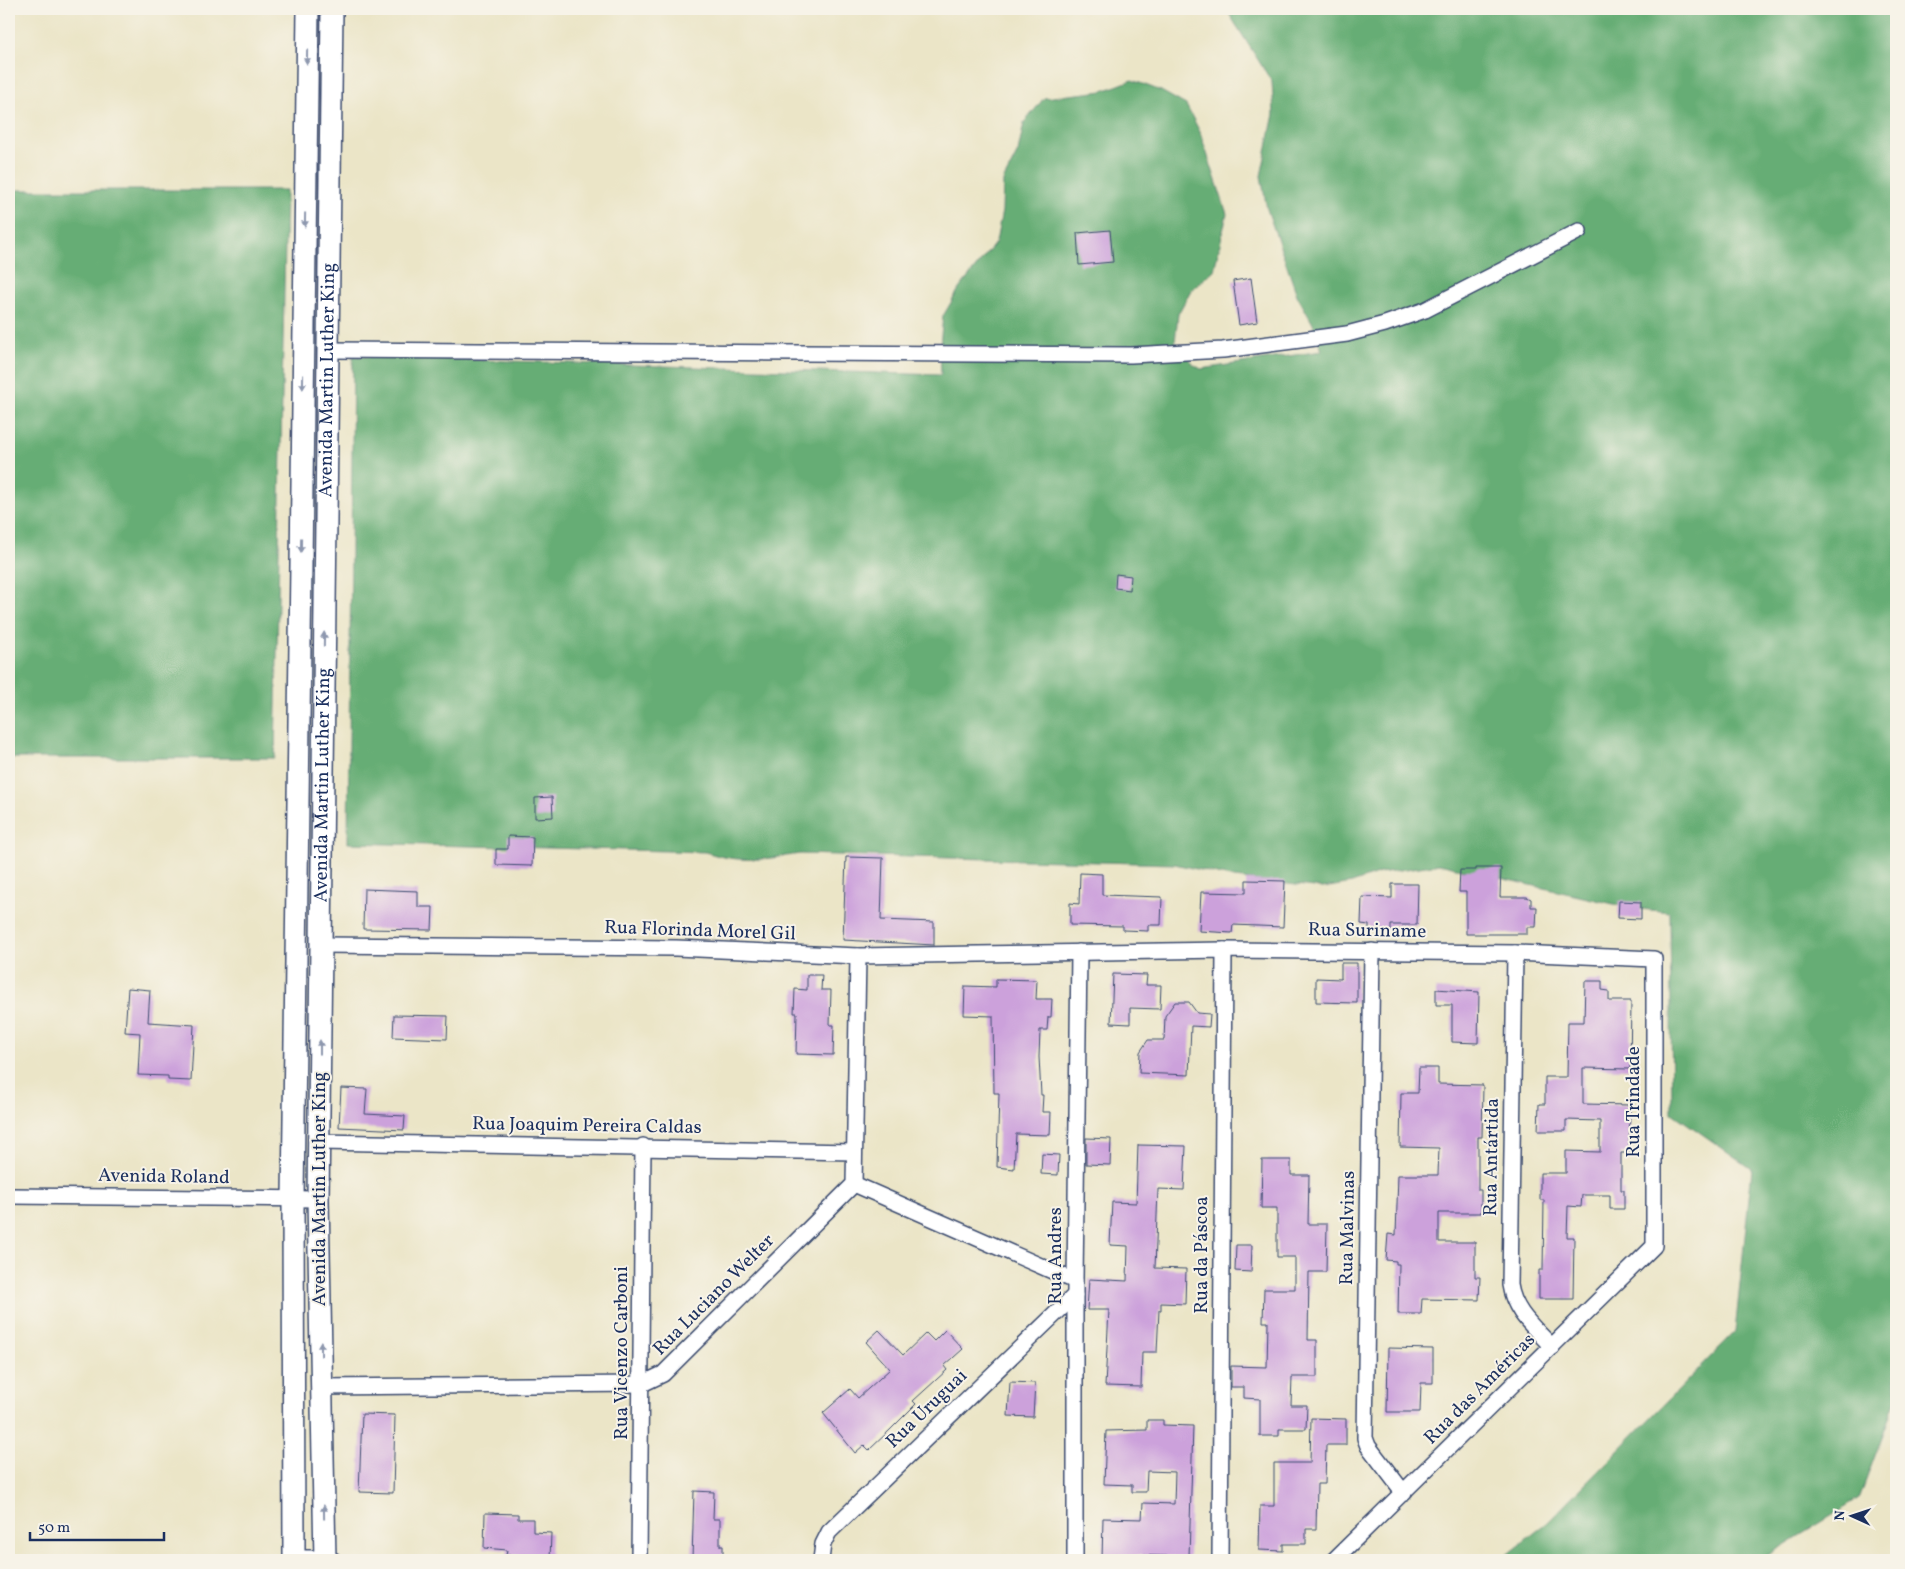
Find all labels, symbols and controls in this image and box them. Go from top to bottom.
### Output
one-way arrow [303,50,311,66]
one-way arrow [301,212,309,228]
street label: Avenida Martin Luther King [313,263,342,498]
one-way arrow [299,375,307,391]
one-way arrow [297,537,305,553]
one-way arrow [320,631,328,647]
street label: Avenida Martin Luther King [308,668,337,903]
street label: Rua Florinda Morel Gil [604,915,797,947]
street label: Rua Suriname [1308,917,1426,945]
one-way arrow [316,1038,324,1054]
street label: Rua Trindade [1621,1046,1647,1158]
street label: Avenida Martin Luther King [307,1072,333,1306]
street label: Rua Antártida [1478,1098,1506,1216]
street label: Rua Joaquim Pereira Caldas [472,1111,702,1141]
street label: Avenida Roland [98,1163,230,1191]
street label: Rua Malvinas [1334,1171,1362,1285]
street label: Rua da Páscoa [1189,1196,1215,1314]
street label: Rua Andres [1043,1207,1069,1305]
street label: Rua Luciano Welter [647,1228,781,1362]
street label: Rua Vicenzo Carboni [609,1266,635,1440]
street label: Rua das Américas [1418,1327,1542,1451]
one-way arrow [317,1341,325,1357]
street label: Rua Uruguai [881,1363,974,1455]
north arrow [1828,1492,1878,1542]
one-way arrow [320,1503,328,1519]
scale bar [30,1509,164,1541]
text: N [1831,1510,1850,1521]
text: 50 m [38,1518,70,1539]

